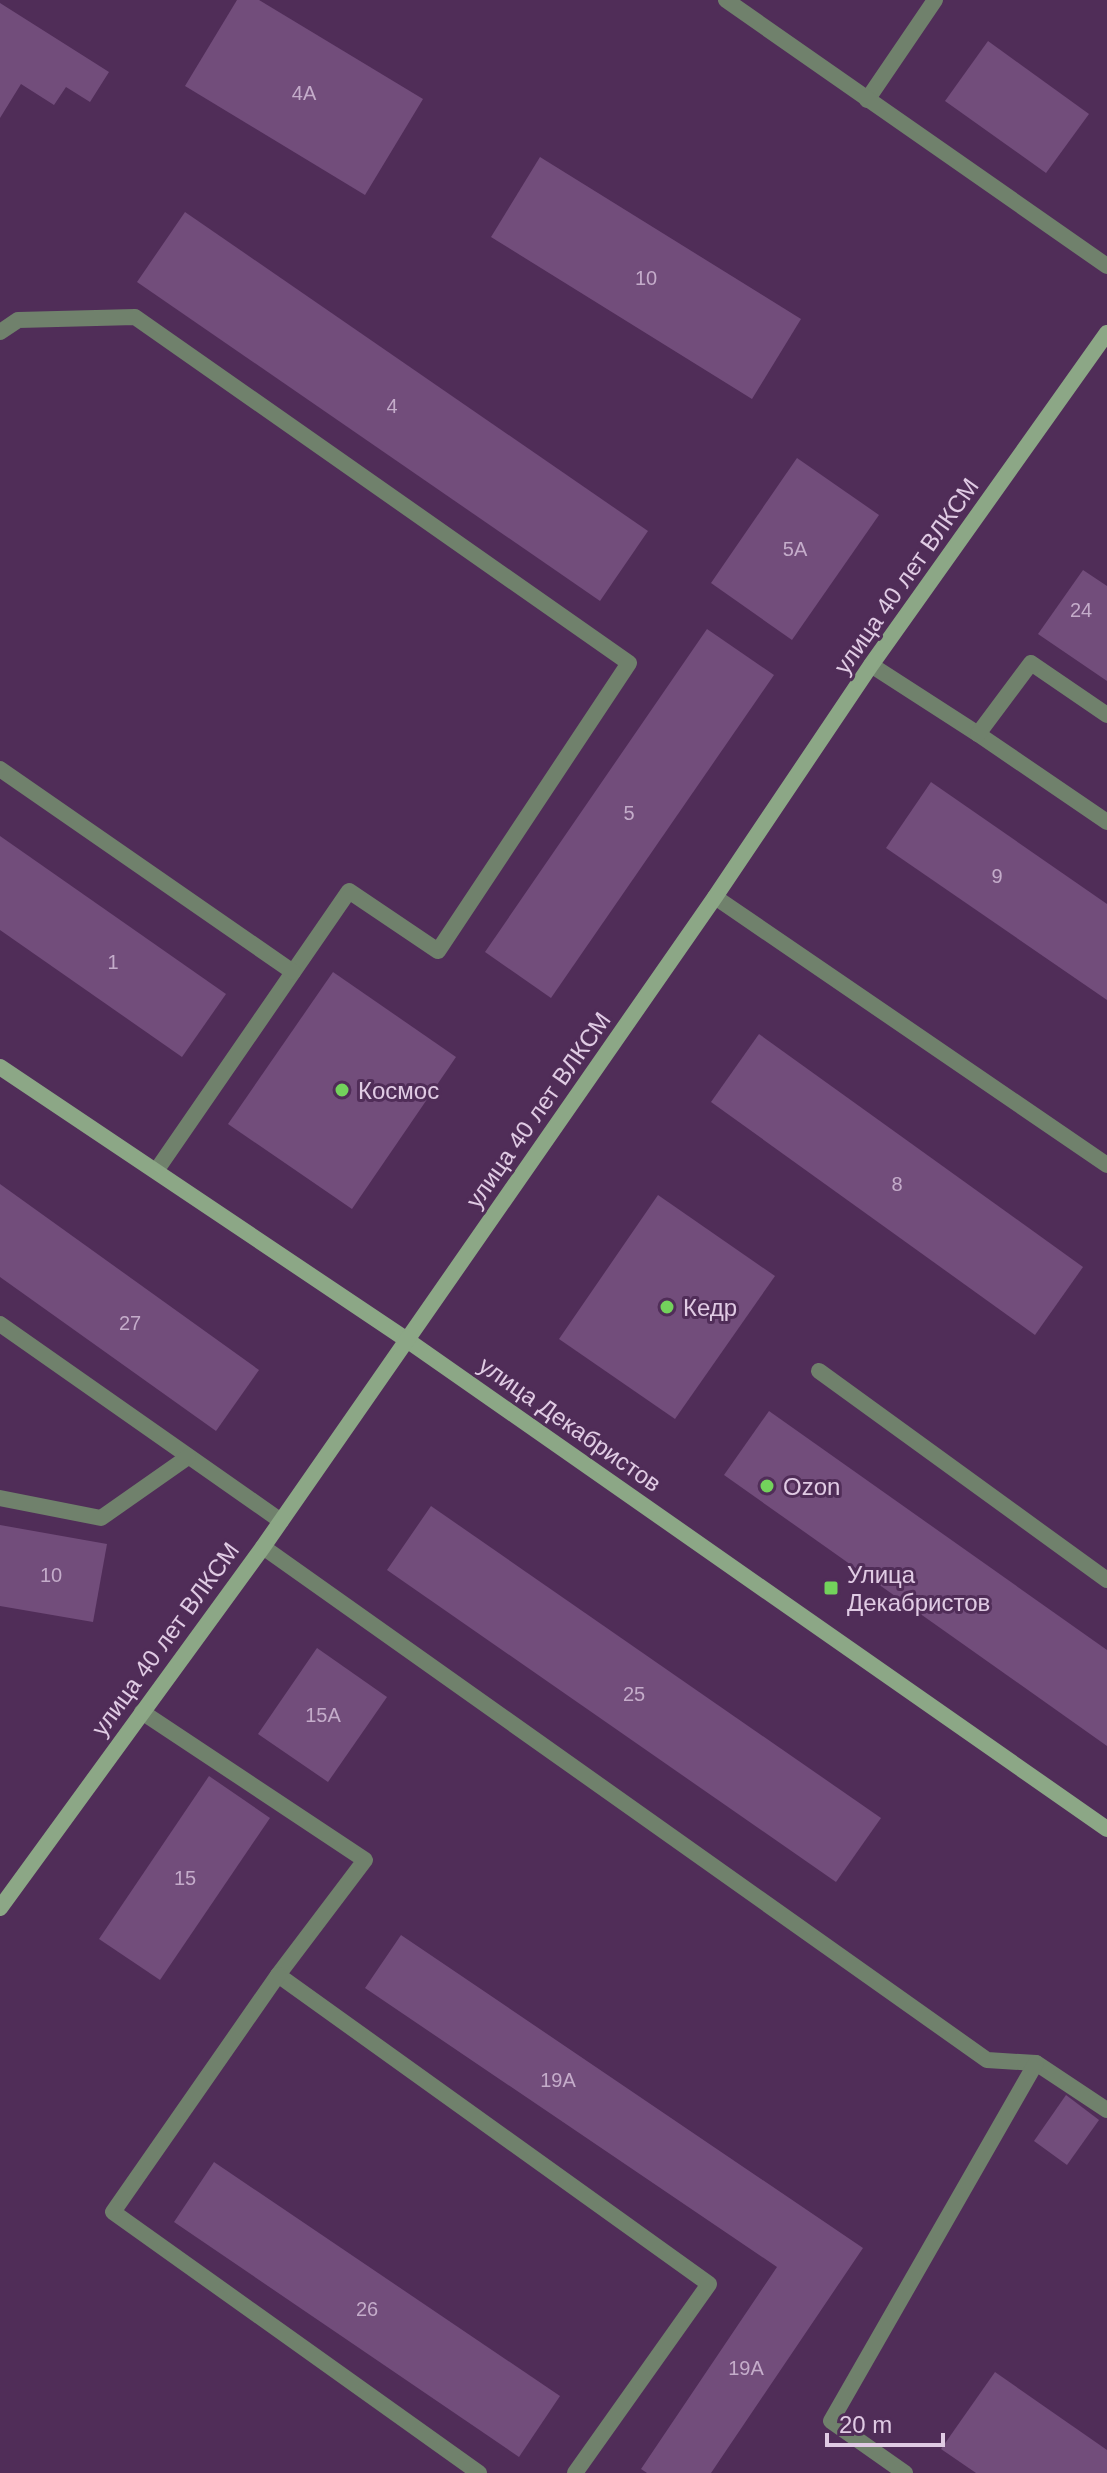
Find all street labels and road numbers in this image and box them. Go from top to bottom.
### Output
street label: улица 40 лет ВЛКСМ [828,473,984,679]
street label: улица 40 лет ВЛКСМ [460,1007,616,1213]
street label: улица Декабристов [474,1351,666,1497]
street label: улица 40 лет ВЛКСМ [86,1537,244,1741]

